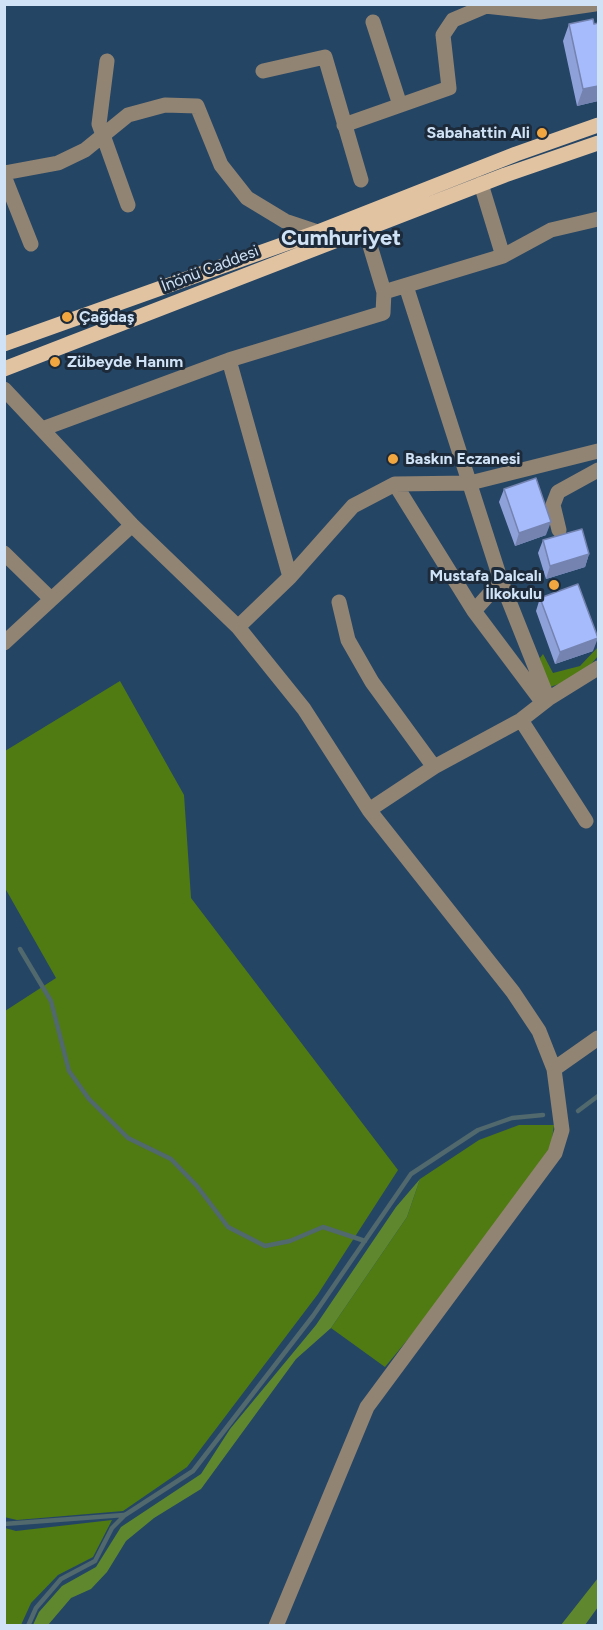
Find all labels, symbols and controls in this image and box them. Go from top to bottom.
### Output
place label: Sabahattin Ali [427,123,530,143]
marker: Sabahattin Ali [535,126,549,140]
district label: Cumhuriyet [281,226,401,252]
street label: İnönü Caddesi [159,242,261,296]
place label: Çağdaş [79,307,134,327]
marker: Çağdaş [60,310,74,324]
place label: Zübeyde Hanım [67,352,183,372]
marker: Zübeyde Hanım [48,355,62,369]
place label: Baskın Eczanesi [405,449,520,469]
marker: Baskın Eczanesi [386,452,400,466]
place label: Mustafa Dalcalı İlkokulu [429,566,542,604]
marker: Mustafa Dalcalı İlkokulu [547,578,561,592]

